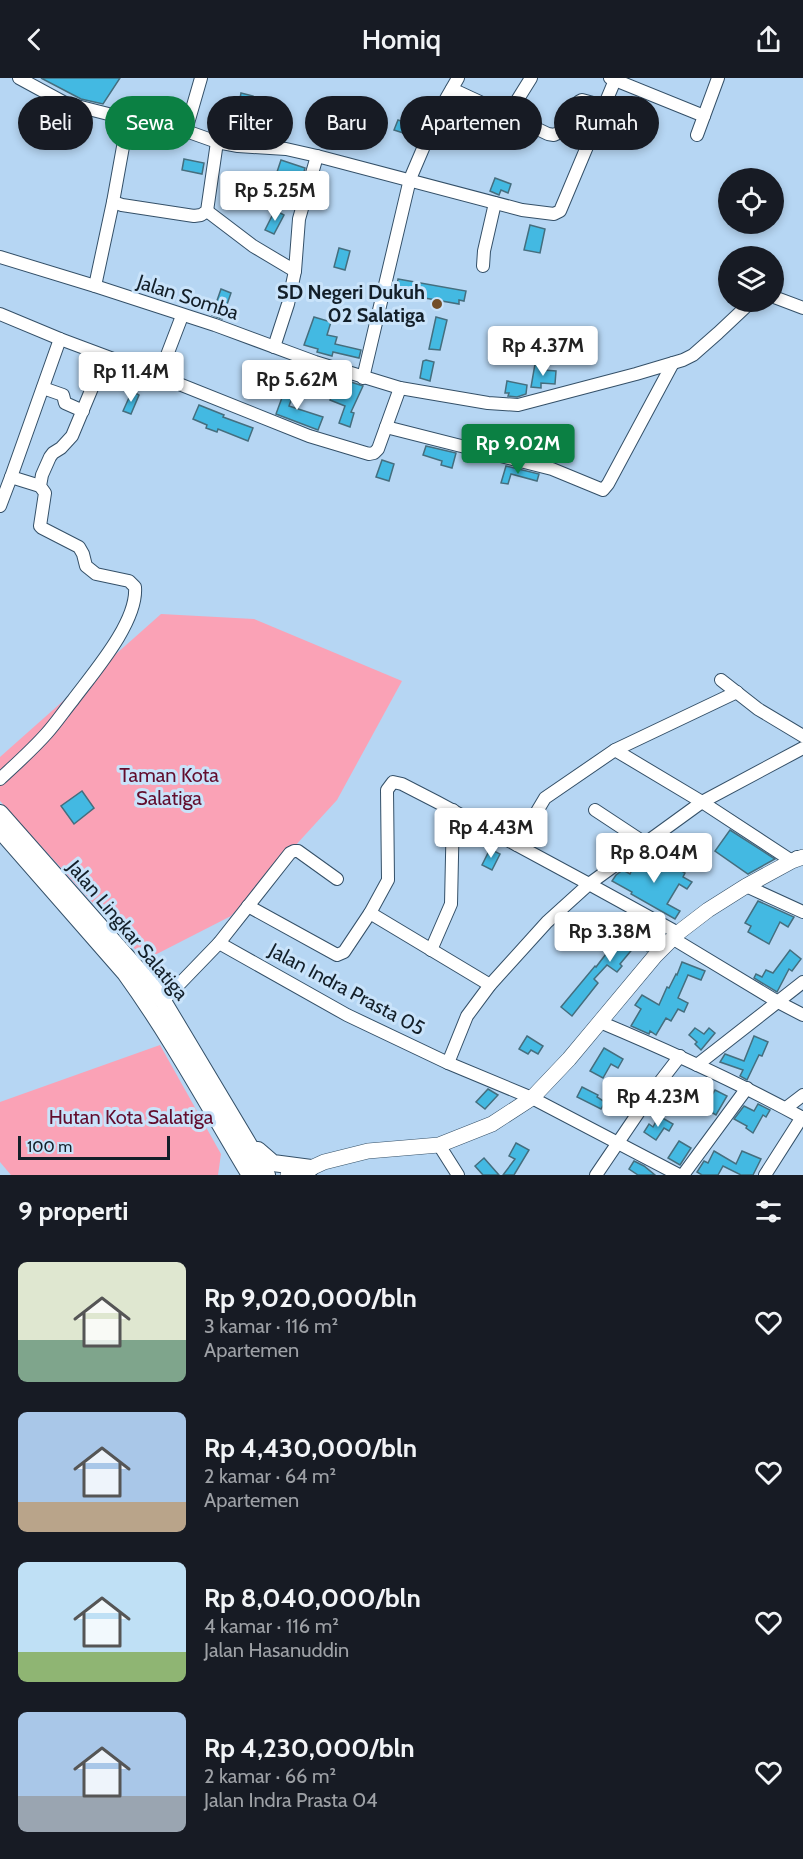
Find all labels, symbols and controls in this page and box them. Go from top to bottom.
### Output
icon: back [18,23,51,56]
text: Homiq [362,23,441,56]
icon: share [752,23,785,56]
chip: Beli [18,96,93,150]
chip: Sewa [105,96,195,150]
chip: Filter [207,96,293,150]
chip: Baru [305,96,388,150]
chip: Apartemen [400,96,542,150]
chip: Rumah [554,96,659,150]
map controls [718,168,784,312]
button: locate [718,168,784,234]
pin: Rp 5.25M [213,171,337,222]
text: Rp 5.25M [234,178,316,202]
button: layers [718,246,784,312]
street label: Jalan Somba [133,269,242,325]
place label: SD Negeri Dukuh 02 Salatiga [277,280,425,327]
marker: SD Negeri Dukuh 02 Salatiga [430,297,444,311]
pin: Rp 4.37M [481,326,605,377]
text: Rp 4.37M [502,333,584,357]
pin: Rp 11.4M [69,352,193,403]
text: Rp 11.4M [93,359,169,383]
pin: Rp 5.62M [235,360,359,411]
text: Rp 5.62M [256,367,338,391]
pin: Rp 9.02M [456,424,580,475]
text: Rp 9.02M [476,431,560,455]
park label: Taman Kota Salatiga [119,763,219,810]
pin: Rp 4.43M [429,808,553,859]
text: Rp 4.43M [448,815,534,839]
pin: Rp 8.04M [592,833,716,884]
text: Rp 8.04M [610,840,698,864]
street label: Jalan Lingkar Salatiga [62,854,194,1005]
pin: Rp 3.38M [548,912,672,963]
text: Rp 3.38M [568,919,652,943]
street label: Jalan Indra Prasta 05 [264,937,429,1040]
pin: Rp 4.23M [596,1077,720,1128]
text: Rp 4.23M [616,1084,700,1108]
park label: Hutan Kota Salatiga [49,1105,214,1129]
scale bar [18,1133,170,1160]
text: 100 m [27,1137,72,1156]
text: 9 properti [18,1195,129,1227]
icon: filters [752,1195,785,1228]
text: Rp 9,020,000/bln [204,1282,417,1314]
icon: home [66,1286,138,1358]
icon: heart [752,1306,785,1339]
text: 3 kamar · 116 m² [204,1314,338,1338]
text: Apartemen [204,1338,299,1362]
text: Rp 4,430,000/bln [204,1432,417,1464]
icon: home [66,1436,138,1508]
icon: heart [752,1456,785,1489]
text: 2 kamar · 64 m² [204,1464,336,1488]
text: Apartemen [204,1488,299,1512]
text: Rp 8,040,000/bln [204,1582,421,1614]
icon: home [66,1586,138,1658]
icon: heart [752,1606,785,1639]
text: 4 kamar · 116 m² [204,1614,339,1638]
text: Jalan Hasanuddin [204,1638,349,1662]
text: Rp 4,230,000/bln [204,1732,415,1764]
icon: home [66,1736,138,1808]
icon: heart [752,1756,785,1789]
text: 2 kamar · 66 m² [204,1764,336,1788]
text: Jalan Indra Prasta 04 [204,1788,378,1812]

